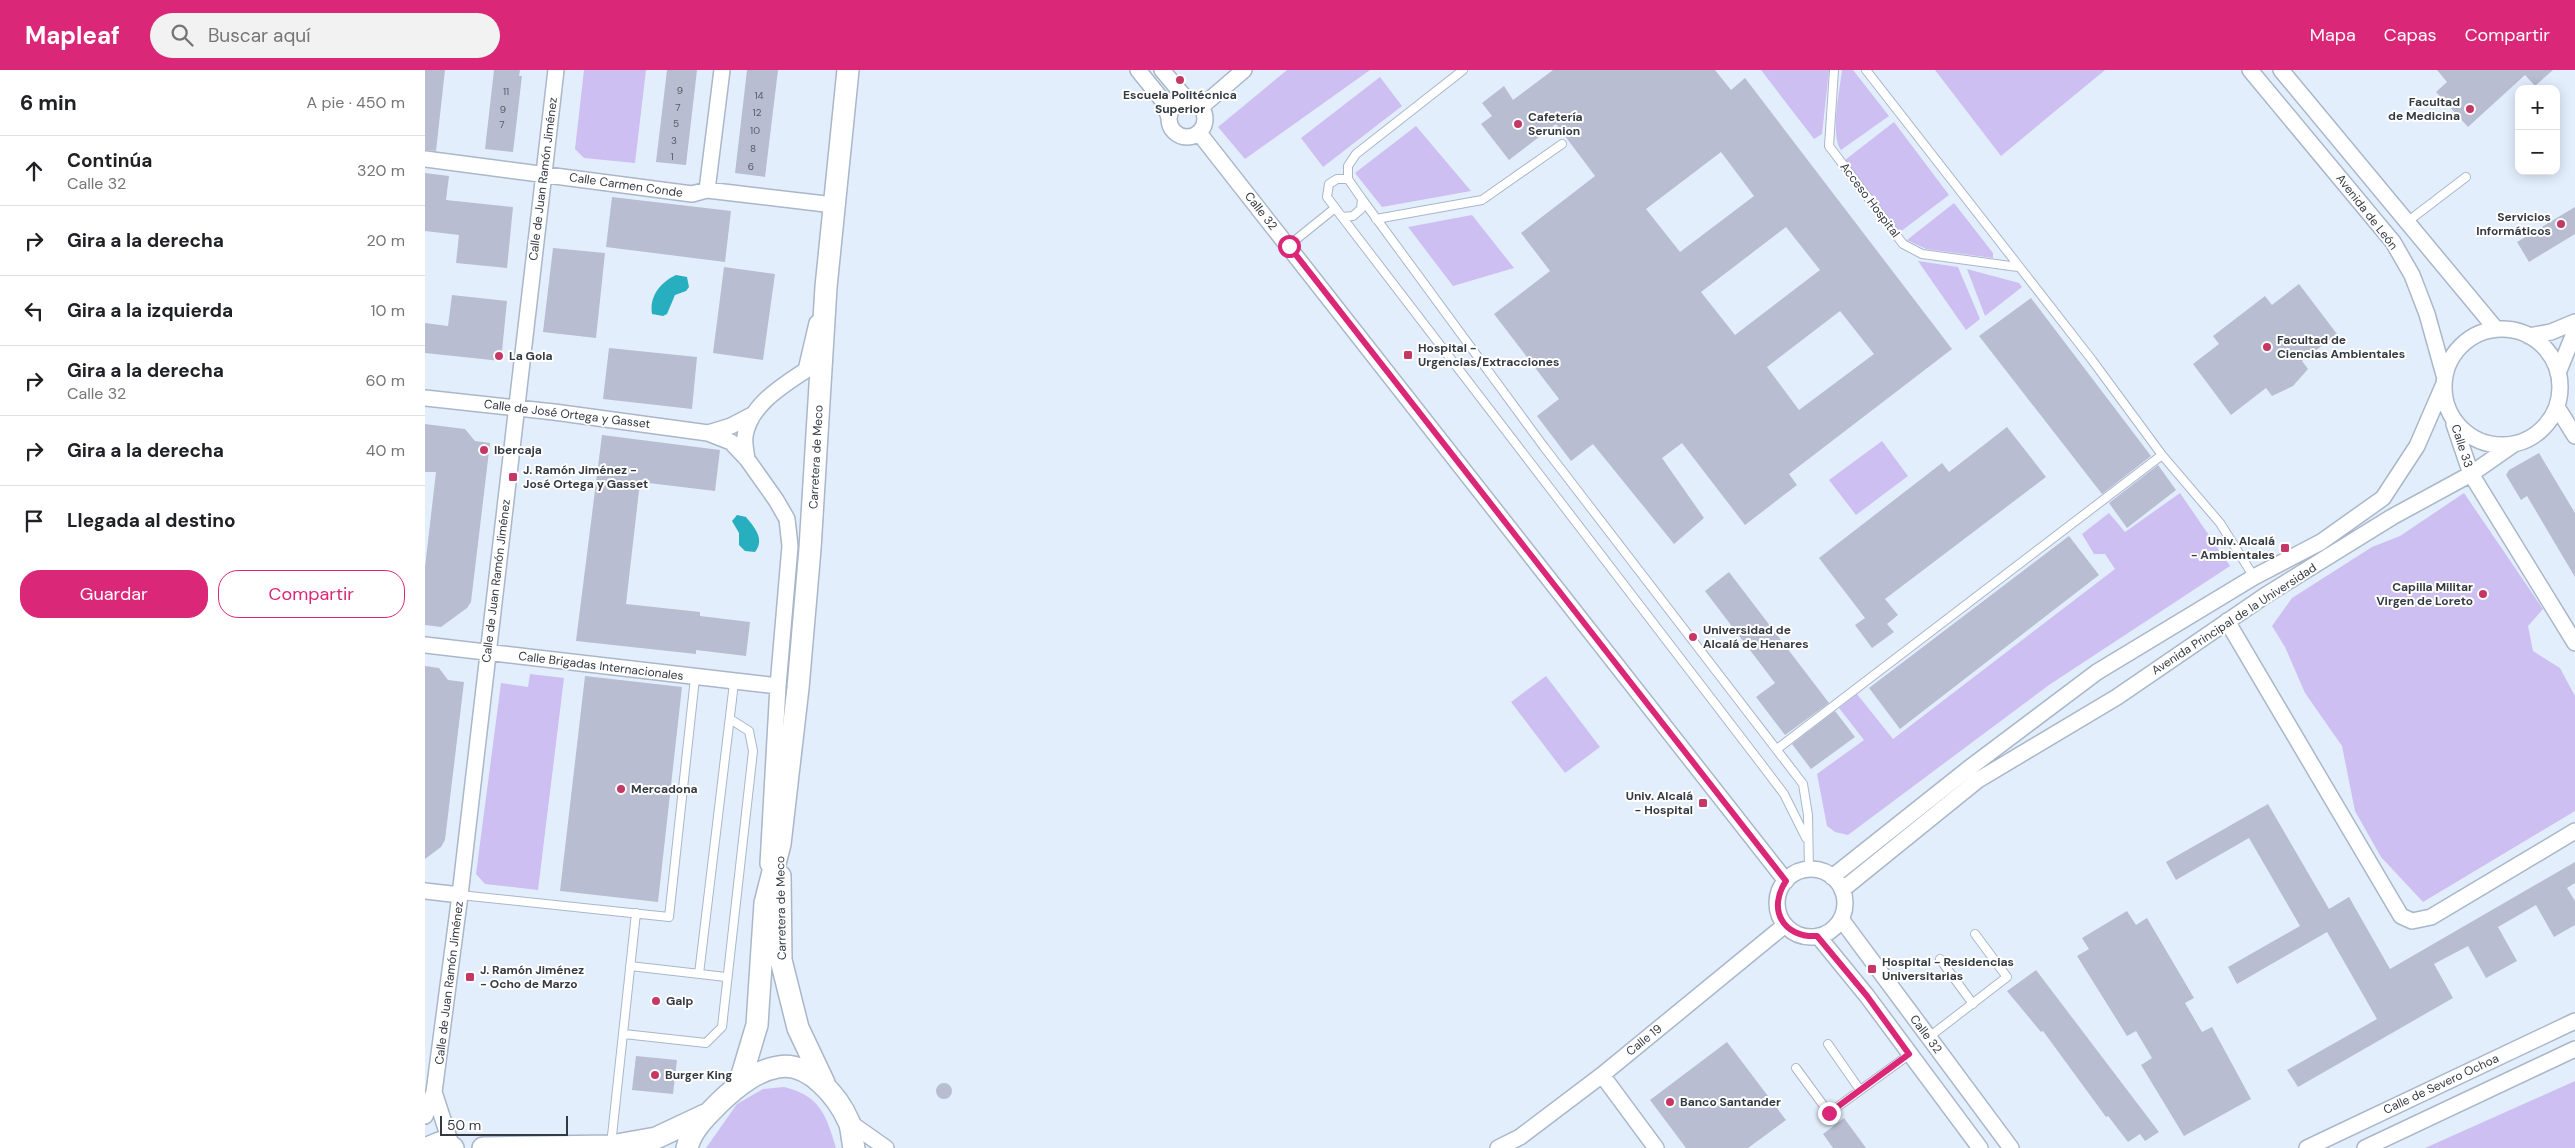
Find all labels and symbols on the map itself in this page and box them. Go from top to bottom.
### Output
marker: Escuela Politécnica Superior [1174,74,1186,86]
house number: 9 [677,84,683,97]
house number: 11 [503,85,509,98]
place label: Escuela Politécnica Superior [1123,87,1237,117]
house number: 14 [754,89,764,102]
place label: Facultad de Medicina [2388,94,2460,124]
street label: Calle de Juan Ramón Jiménez [525,96,561,262]
house number: 7 [675,101,681,114]
house number: 9 [500,103,506,116]
marker: Facultad de Medicina [2464,103,2476,115]
house number: 12 [753,106,762,119]
place label: Cafetería Serunion [1528,109,1583,139]
house number: 5 [673,117,679,130]
house number: 7 [499,118,505,131]
marker: Cafetería Serunion [1512,118,1524,130]
house number: 10 [750,124,760,137]
house number: 3 [671,134,677,147]
house number: 8 [750,142,756,155]
house number: 1 [670,150,674,163]
street label: Acceso Hospital [1836,159,1904,241]
house number: 6 [748,160,754,173]
street label: Calle Carmen Conde [568,169,684,201]
street label: Avenida de León [2332,171,2402,253]
street label: Calle 32 [1241,189,1281,234]
place label: Servicios Informáticos [2476,209,2551,239]
marker: Servicios Informáticos [2555,218,2567,230]
route start [1278,235,1301,258]
place label: Facultad de Ciencias Ambientales [2277,332,2405,362]
place label: Hospital - Urgencias/Extracciones [1418,340,1559,370]
marker: Facultad de Ciencias Ambientales [2261,341,2273,353]
place label: La Gola [509,348,552,364]
marker: Hospital - Urgencias/Extracciones [1402,349,1414,361]
marker: La Gola [493,350,505,362]
street label: Calle de José Ortega y Gasset [483,396,651,432]
street label: Carretera de Meco [805,404,827,510]
street label: Calle 33 [2447,422,2477,470]
place label: Ibercaja [494,442,542,458]
marker: Ibercaja [478,444,490,456]
place label: J. Ramón Jiménez - José Ortega y Gasset [523,462,648,492]
marker: J. Ramón Jiménez - José Ortega y Gasset [507,471,519,483]
street label: Calle de Juan Ramón Jiménez [478,498,514,664]
place label: Univ. Alcalá - Ambientales [2191,533,2275,563]
marker: Univ. Alcalá - Ambientales [2279,542,2291,554]
street label: Avenida Principal de la Universidad [2149,560,2319,678]
place label: Capilla Militar Virgen de Loreto [2376,579,2473,609]
marker: Capilla Militar Virgen de Loreto [2477,588,2489,600]
place label: Universidad de Alcalá de Henares [1703,622,1809,652]
marker: Universidad de Alcalá de Henares [1687,631,1699,643]
street label: Calle Brigadas Internacionales [518,648,684,684]
place label: Mercadona [631,781,698,797]
marker: Mercadona [615,783,627,795]
place label: Univ. Alcalá - Hospital [1626,788,1693,818]
marker: Univ. Alcalá - Hospital [1697,797,1709,809]
street label: Carretera de Meco [772,856,790,960]
street label: Calle de Juan Ramón Jiménez [431,900,467,1066]
place label: Hospital - Residencias Universitarias [1882,954,2014,984]
place label: J. Ramón Jiménez - Ocho de Marzo [480,962,584,992]
marker: Hospital - Residencias Universitarias [1866,963,1878,975]
marker: J. Ramón Jiménez - Ocho de Marzo [464,971,476,983]
place label: Galp [666,993,694,1009]
marker: Galp [650,995,662,1007]
street label: Calle 32 [1906,1011,1946,1057]
street label: Calle 19 [1623,1021,1665,1059]
street label: Calle de Severo Ochoa [2381,1050,2501,1118]
place label: Burger King [665,1067,732,1083]
marker: Burger King [649,1069,661,1081]
place label: Banco Santander [1680,1094,1781,1110]
marker: Banco Santander [1664,1096,1676,1108]
route end [1818,1102,1841,1125]
scale bar [440,1113,567,1136]

